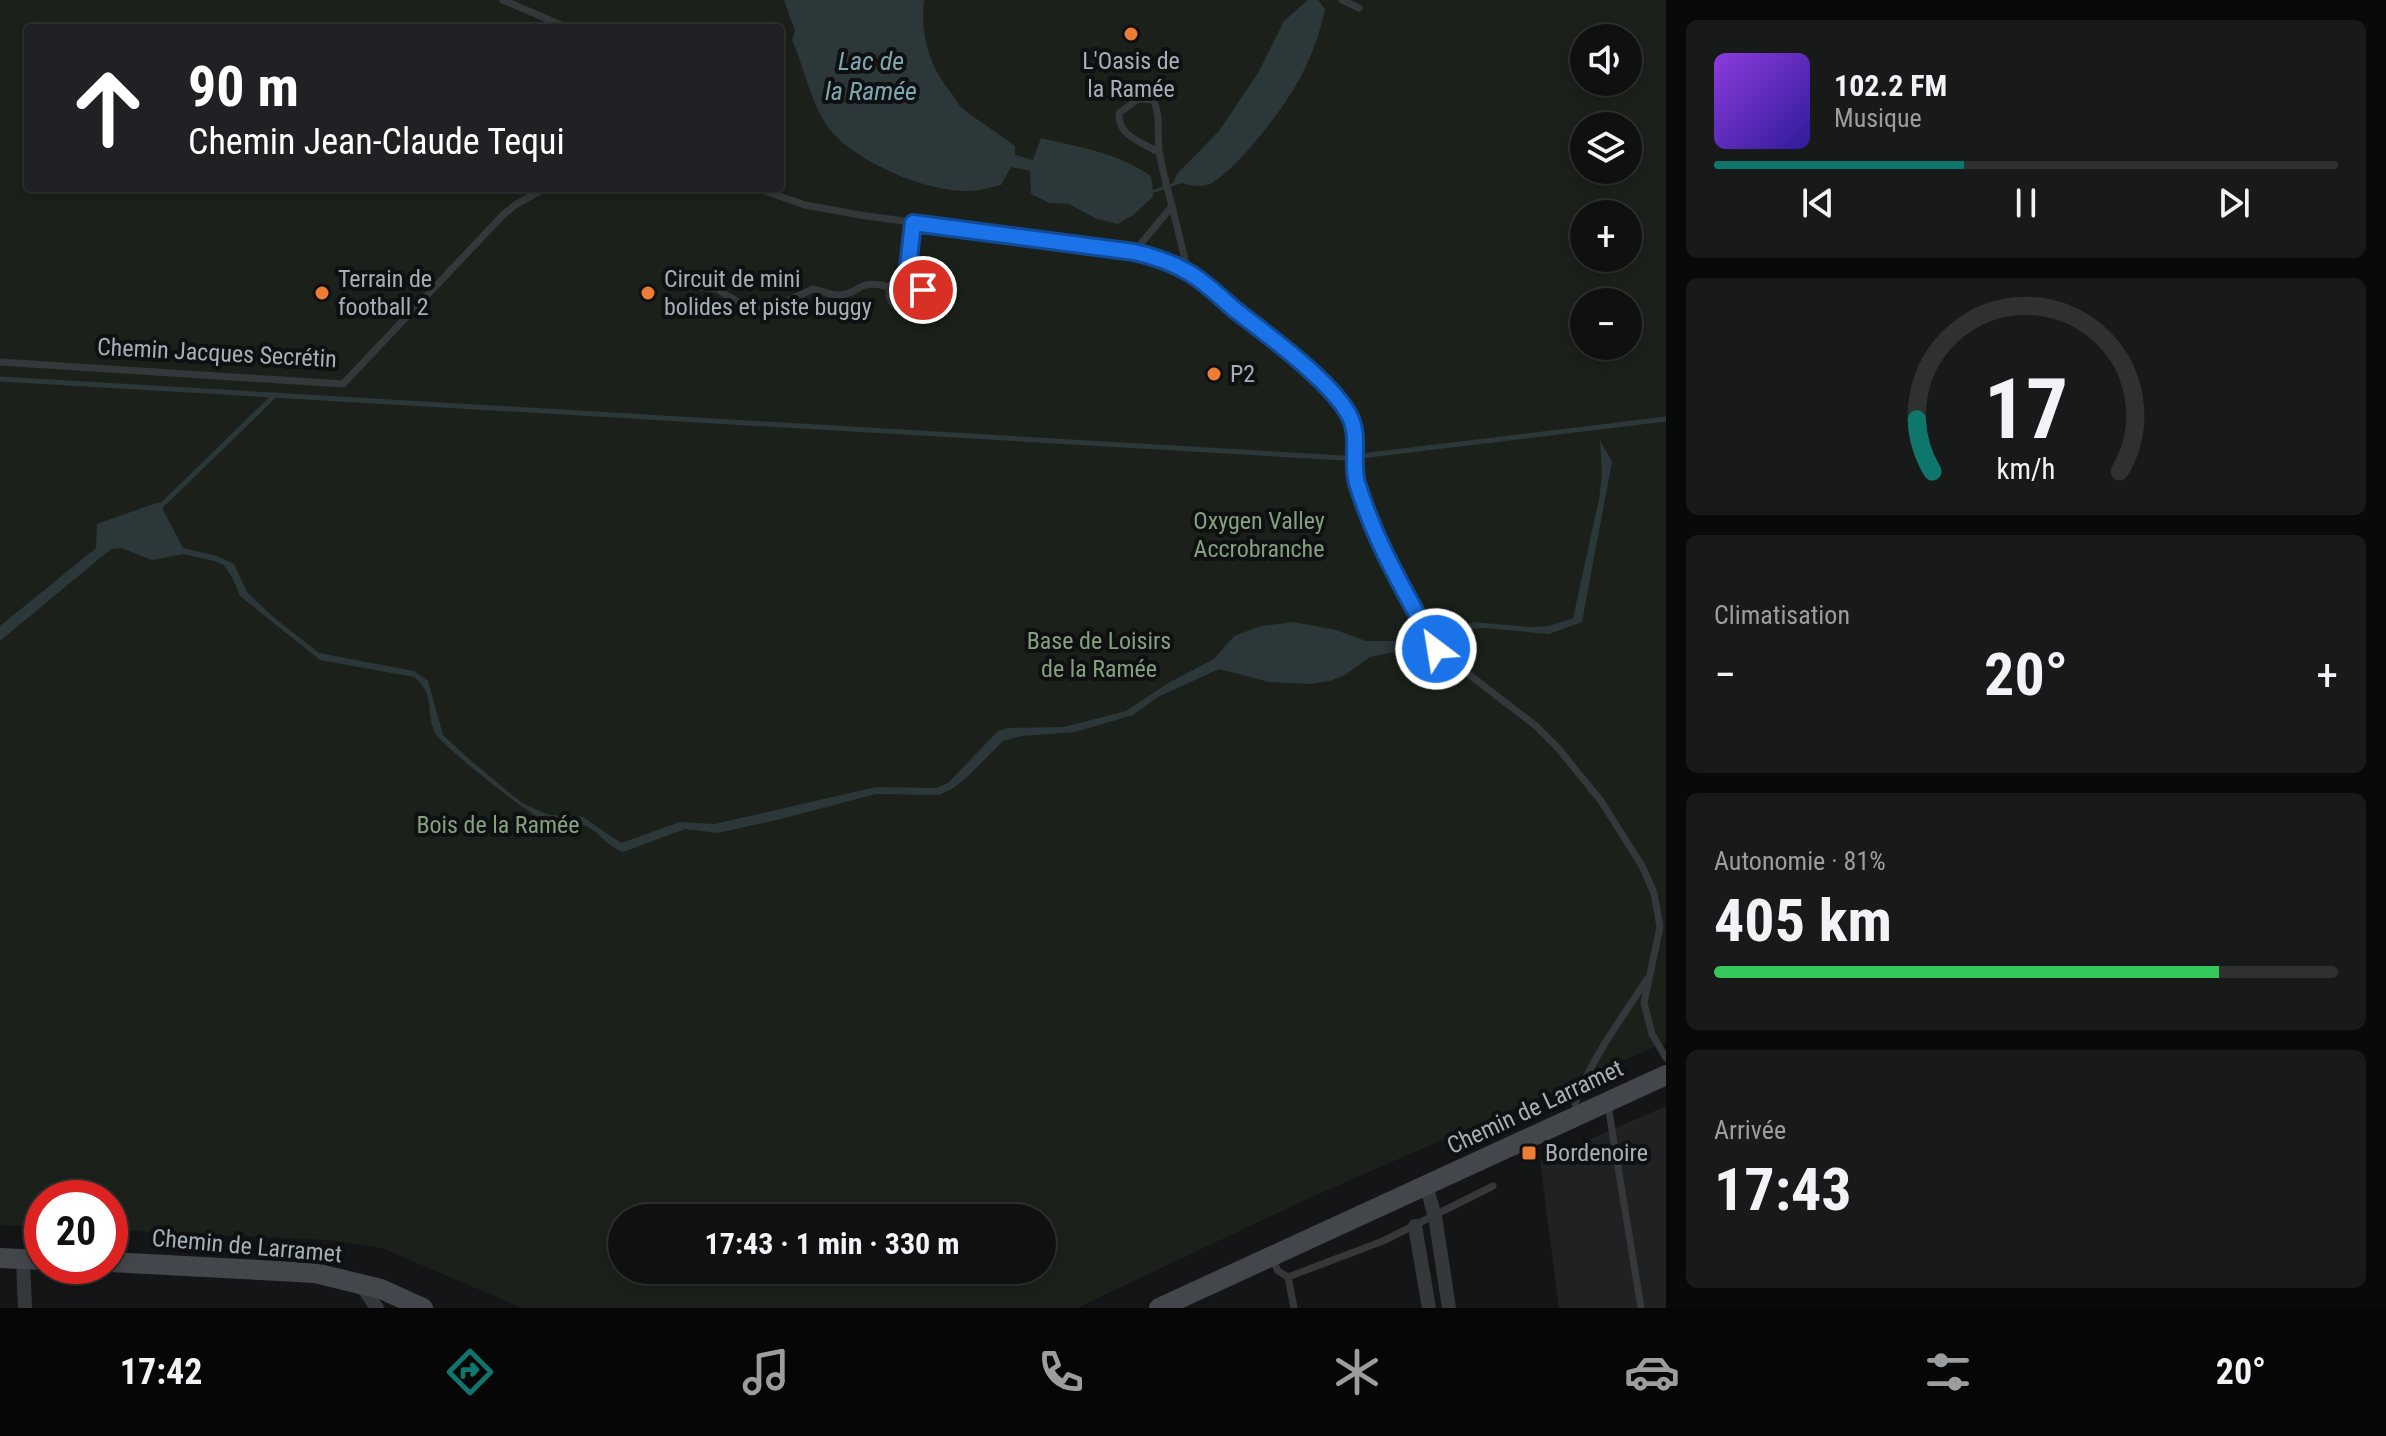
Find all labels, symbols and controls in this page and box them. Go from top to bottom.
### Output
map controls [1570,24,1642,360]
button: sound [1570,24,1642,96]
marker: L'Oasis de la Ramée [1122,25,1140,43]
water label: Lac de la Ramée [825,46,917,106]
place label: L'Oasis de la Ramée [1082,47,1180,103]
text: 90 m [188,54,299,120]
icon: ahead [56,56,160,160]
text: 102.2 FM [1834,68,1947,103]
text: Musique [1834,103,1922,133]
button: layers [1570,112,1642,184]
text: Chemin Jean-Claude Tequi [188,121,565,163]
icon: previous [1796,181,1840,225]
icon: pause [2004,181,2048,225]
icon: next [2212,181,2256,225]
button: + [1570,200,1642,272]
pin [889,256,957,324]
place label: Terrain de football 2 [338,265,432,321]
place label: Circuit de mini bolides et piste buggy [664,265,872,321]
icon: arrive [901,268,945,312]
marker: Terrain de football 2 [313,284,331,302]
marker: Circuit de mini bolides et piste buggy [639,284,657,302]
button: − [1570,288,1642,360]
street label: Chemin Jacques Secrétin [96,333,338,373]
place label: P2 [1230,360,1255,388]
text: 17 [1984,361,2068,458]
marker: P2 [1205,365,1223,383]
text: km/h [1997,453,2055,487]
park label: Oxygen Valley Accrobranche [1193,507,1325,563]
text: Climatisation [1714,600,1850,630]
position arrow [1394,607,1478,691]
park label: Base de Loisirs de la Ramée [1027,627,1171,683]
text: 20° [1984,639,2068,710]
text: − [1714,649,1736,701]
text: + [2316,649,2338,701]
park label: Bois de la Ramée [416,811,580,839]
text: Autonomie · 81% [1714,846,1886,876]
text: 405 km [1714,885,1892,956]
street label: Chemin de Larramet [1443,1054,1627,1160]
text: Arrivée [1714,1115,1786,1145]
place label: Bordenoire [1545,1139,1648,1167]
marker: Bordenoire [1520,1144,1538,1162]
text: 17:43 [1714,1154,1852,1225]
speed limit sign: 20 [24,1180,128,1284]
street label: Chemin de Larramet [151,1224,343,1268]
text: 17:43 · 1 min · 330 m [705,1226,959,1261]
icon: directions [442,1344,498,1400]
icon: music [738,1344,794,1400]
icon: phone [1033,1344,1089,1400]
icon: climate [1329,1344,1385,1400]
icon: car [1624,1344,1680,1400]
icon: filters [1920,1344,1976,1400]
text: 17:42 [120,1351,202,1393]
text: 20° [2216,1351,2266,1393]

